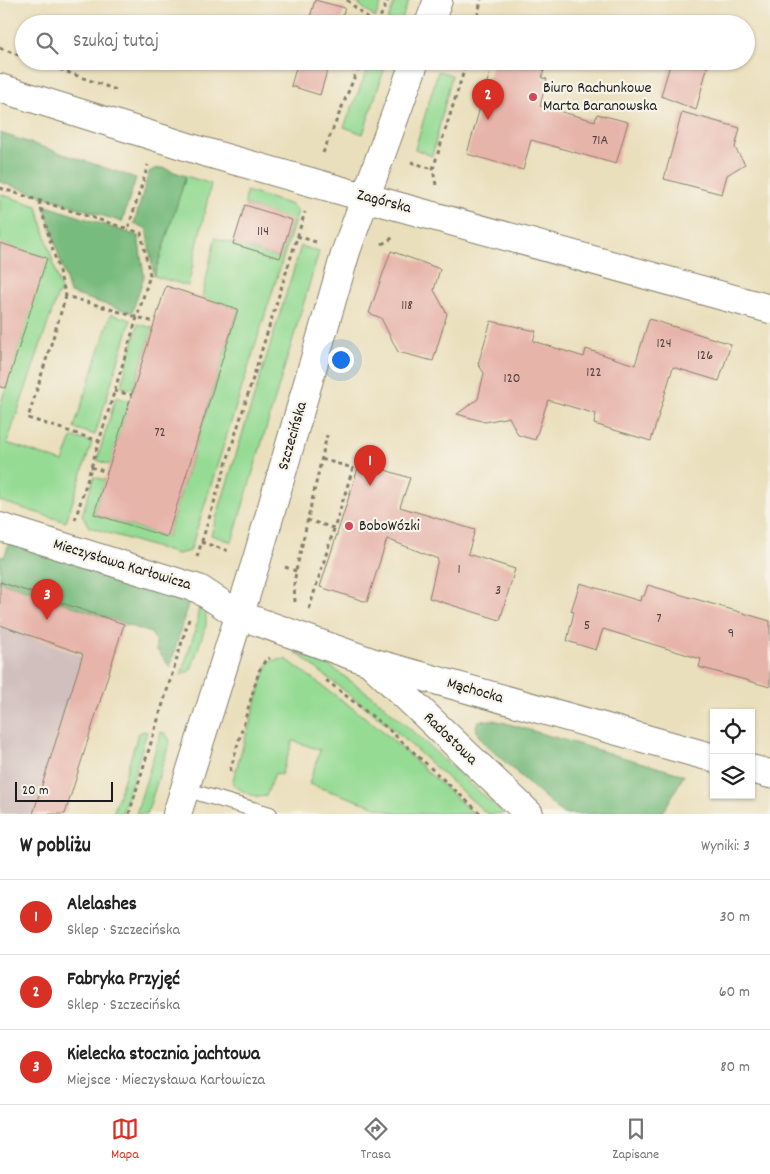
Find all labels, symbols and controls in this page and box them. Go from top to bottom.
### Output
search box [15,15,755,70]
icon: search [33,29,61,57]
text: Szukaj tutaj [73,29,159,56]
place label: Biuro Rachunkowe Marta Baranowska [543,77,658,118]
pin: 2 [472,79,504,120]
marker: Biuro Rachunkowe Marta Baranowska [527,91,539,103]
house number: 71A [592,131,608,151]
street label: Zagórska [354,184,414,220]
house number: 114 [257,222,269,242]
house number: 118 [401,296,413,316]
house number: 124 [657,334,672,354]
house number: 126 [697,346,713,366]
your location [328,347,354,373]
house number: 122 [586,363,602,383]
house number: 120 [504,369,520,389]
street label: Szczecińska [272,399,314,473]
house number: 72 [154,423,166,443]
pin: 1 [354,445,386,486]
place label: BoboWózki [359,515,420,538]
marker: BoboWózki [343,520,355,532]
street label: Mieczysława Karłowicza [50,533,194,597]
house number: 1 [457,560,461,580]
pin: 3 [31,579,63,620]
house number: 3 [495,581,501,601]
house number: 7 [656,609,662,629]
house number: 5 [584,616,590,636]
house number: 9 [728,624,734,644]
street label: Mąchocka [444,672,506,710]
street label: Radostowa [418,707,483,771]
map controls [710,709,755,799]
button: locate [710,709,755,754]
button: layers [710,754,755,799]
scale bar [15,779,112,802]
text: 20 m [22,781,49,801]
text: W pobliżu [20,832,91,862]
text: Wyniki: 3 [701,835,750,858]
text: Alelashes [67,892,137,919]
text: 1 [34,906,38,929]
text: 30 m [720,906,750,929]
text: Sklep · Szczecińska [67,919,180,942]
text: Fabryka Przyjęć [67,967,180,994]
text: 2 [33,981,40,1004]
text: 60 m [719,981,750,1004]
text: Sklep · Szczecińska [67,994,180,1017]
text: Kielecka stocznia jachtowa [67,1042,260,1069]
text: 3 [32,1056,40,1079]
text: 80 m [720,1056,750,1079]
text: Miejsce · Mieczysława Karłowicza [67,1069,265,1092]
tab: Mapa [111,1115,139,1165]
tab: Trasa [361,1115,390,1165]
tab: Zapisane [612,1115,659,1165]

